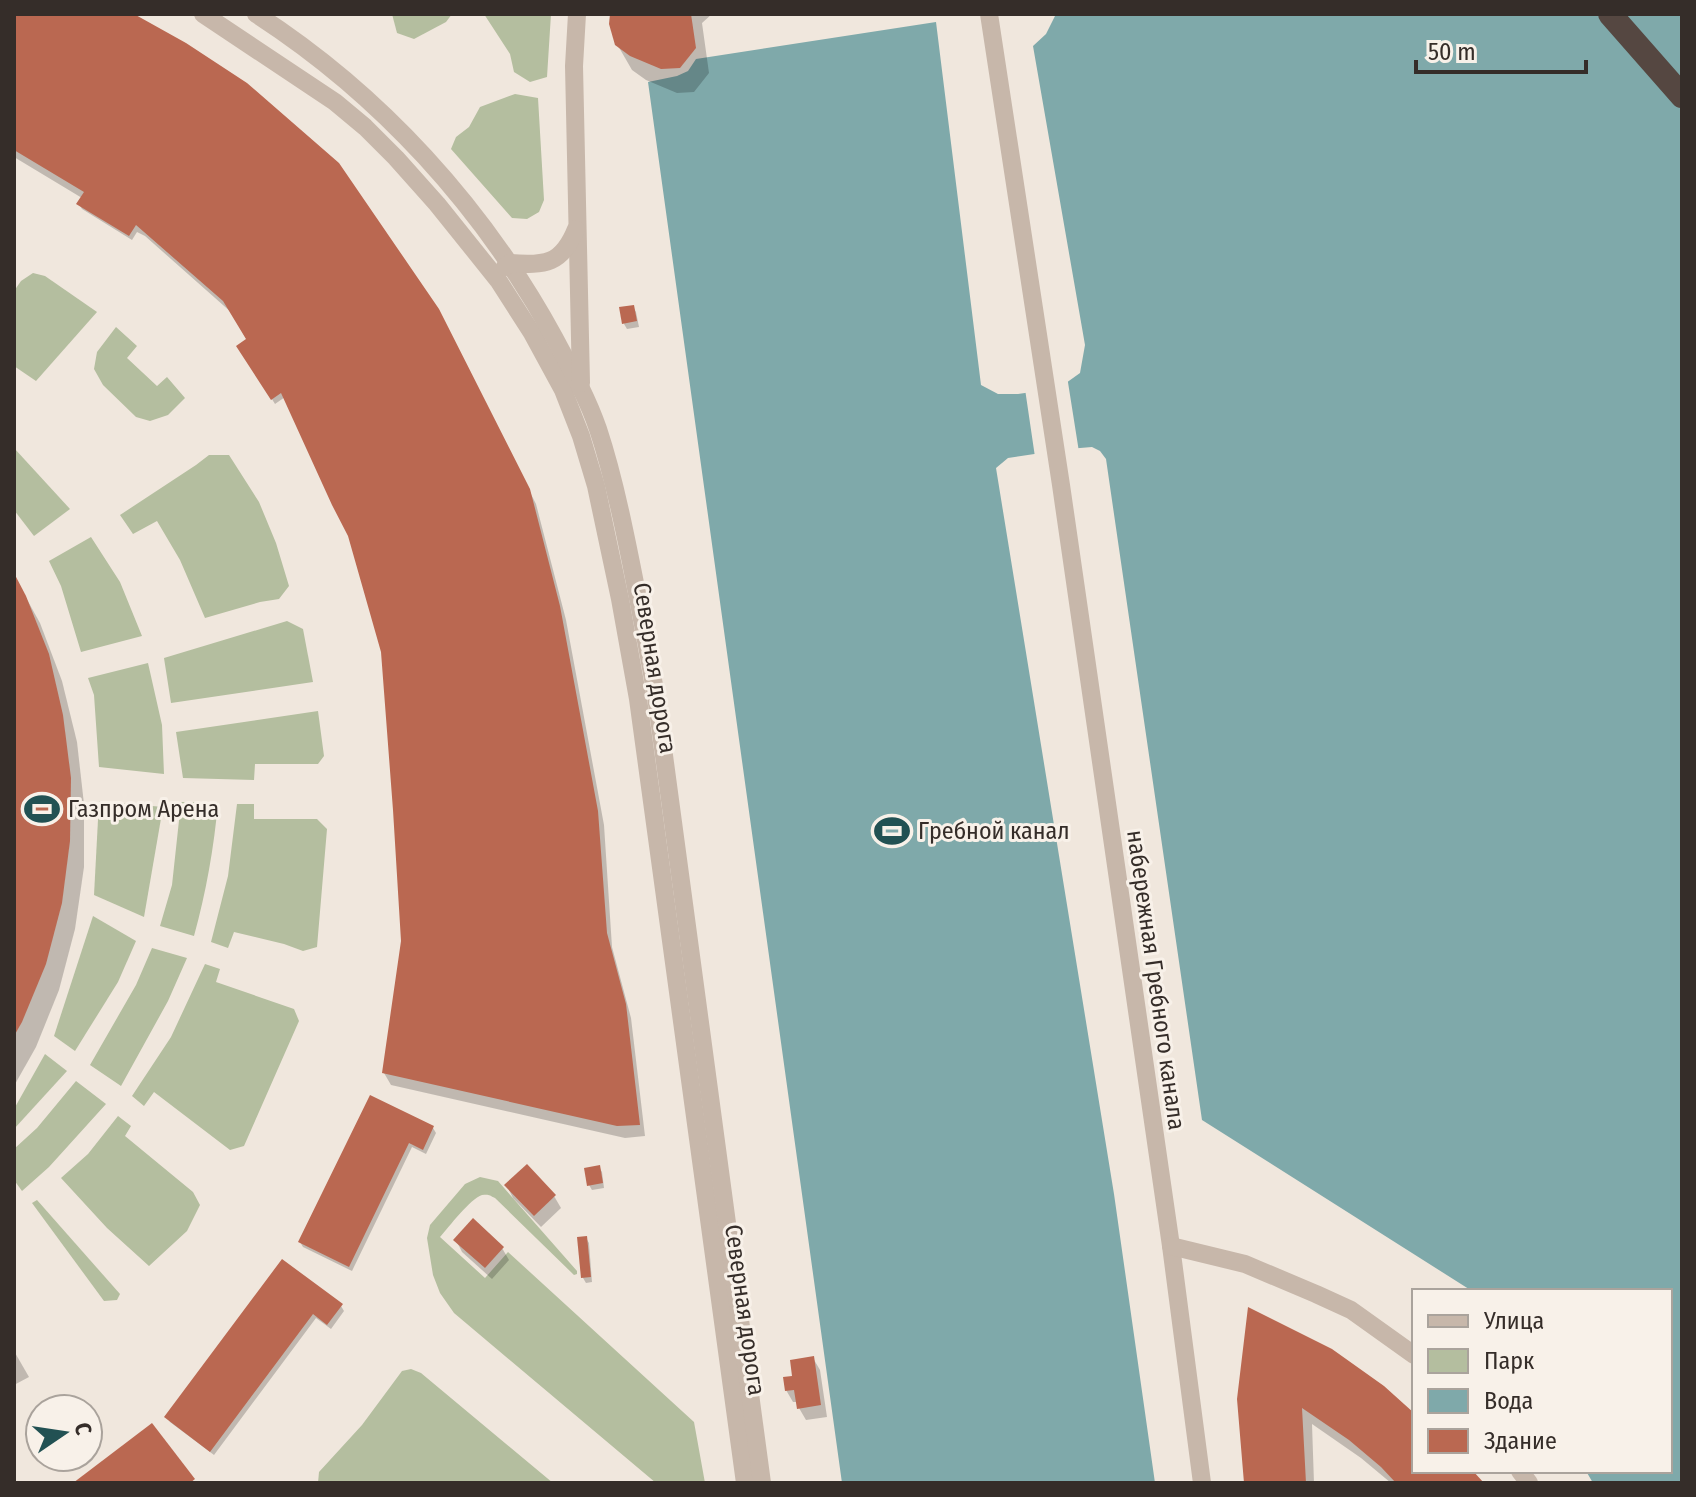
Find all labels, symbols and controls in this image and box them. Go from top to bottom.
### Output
scale bar [1416,24,1586,74]
text: 50 m [1428,38,1476,66]
street label: Северная дорога [628,581,682,755]
sports icon: Газпром Арена [23,790,61,828]
place label: Газпром Арена [68,795,219,823]
sports icon: Гребной канал [873,812,911,850]
place label: Гребной канал [918,817,1070,845]
street label: набережная Гребного канала [1121,828,1191,1132]
street label: Северная дорога [719,1223,771,1397]
legend [1412,1289,1672,1473]
text: Улица [1483,1307,1544,1335]
text: Парк [1484,1347,1535,1375]
text: Вода [1484,1387,1533,1415]
north arrow [24,1393,104,1473]
text: С [69,1420,98,1438]
text: Здание [1484,1427,1557,1455]

